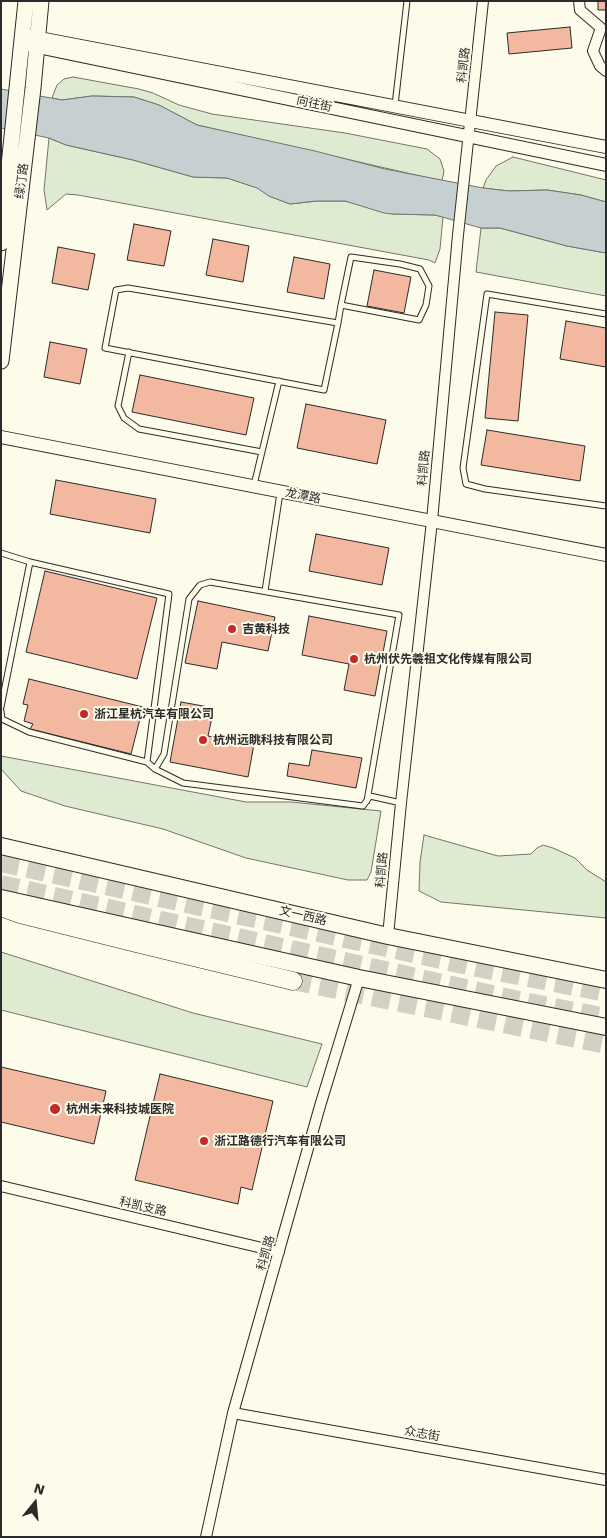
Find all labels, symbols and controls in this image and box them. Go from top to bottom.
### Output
street label: 科凯路 [455,46,473,84]
street label: 向往街 [295,93,333,115]
street label: 绿汀路 [13,162,31,200]
street label: 科凯路 [415,449,433,487]
street label: 龙潭路 [284,485,322,507]
place label: 吉黄科技 [242,622,290,636]
marker: 吉黄科技 [226,623,238,635]
place label: 杭州伏先羲祖文化传媒有限公司 [364,652,532,666]
marker: 杭州伏先羲祖文化传媒有限公司 [348,653,360,665]
place label: 浙江星杭汽车有限公司 [94,707,214,721]
marker: 浙江星杭汽车有限公司 [78,708,90,720]
place label: 杭州远眺科技有限公司 [213,733,333,747]
marker: 杭州远眺科技有限公司 [197,734,209,746]
street label: 科凯路 [373,851,391,889]
street label: 文一西路 [278,904,328,928]
marker: 杭州未来科技城医院 [48,1102,62,1116]
place label: 杭州未来科技城医院 [66,1102,174,1116]
place label: 浙江路德行汽车有限公司 [214,1134,346,1148]
marker: 浙江路德行汽车有限公司 [198,1135,210,1147]
street label: 科凯支路 [118,1195,168,1219]
street label: 科凯路 [254,1234,278,1272]
street label: 众志街 [403,1424,441,1444]
north arrow [10,1478,60,1528]
text: N [32,1479,47,1498]

